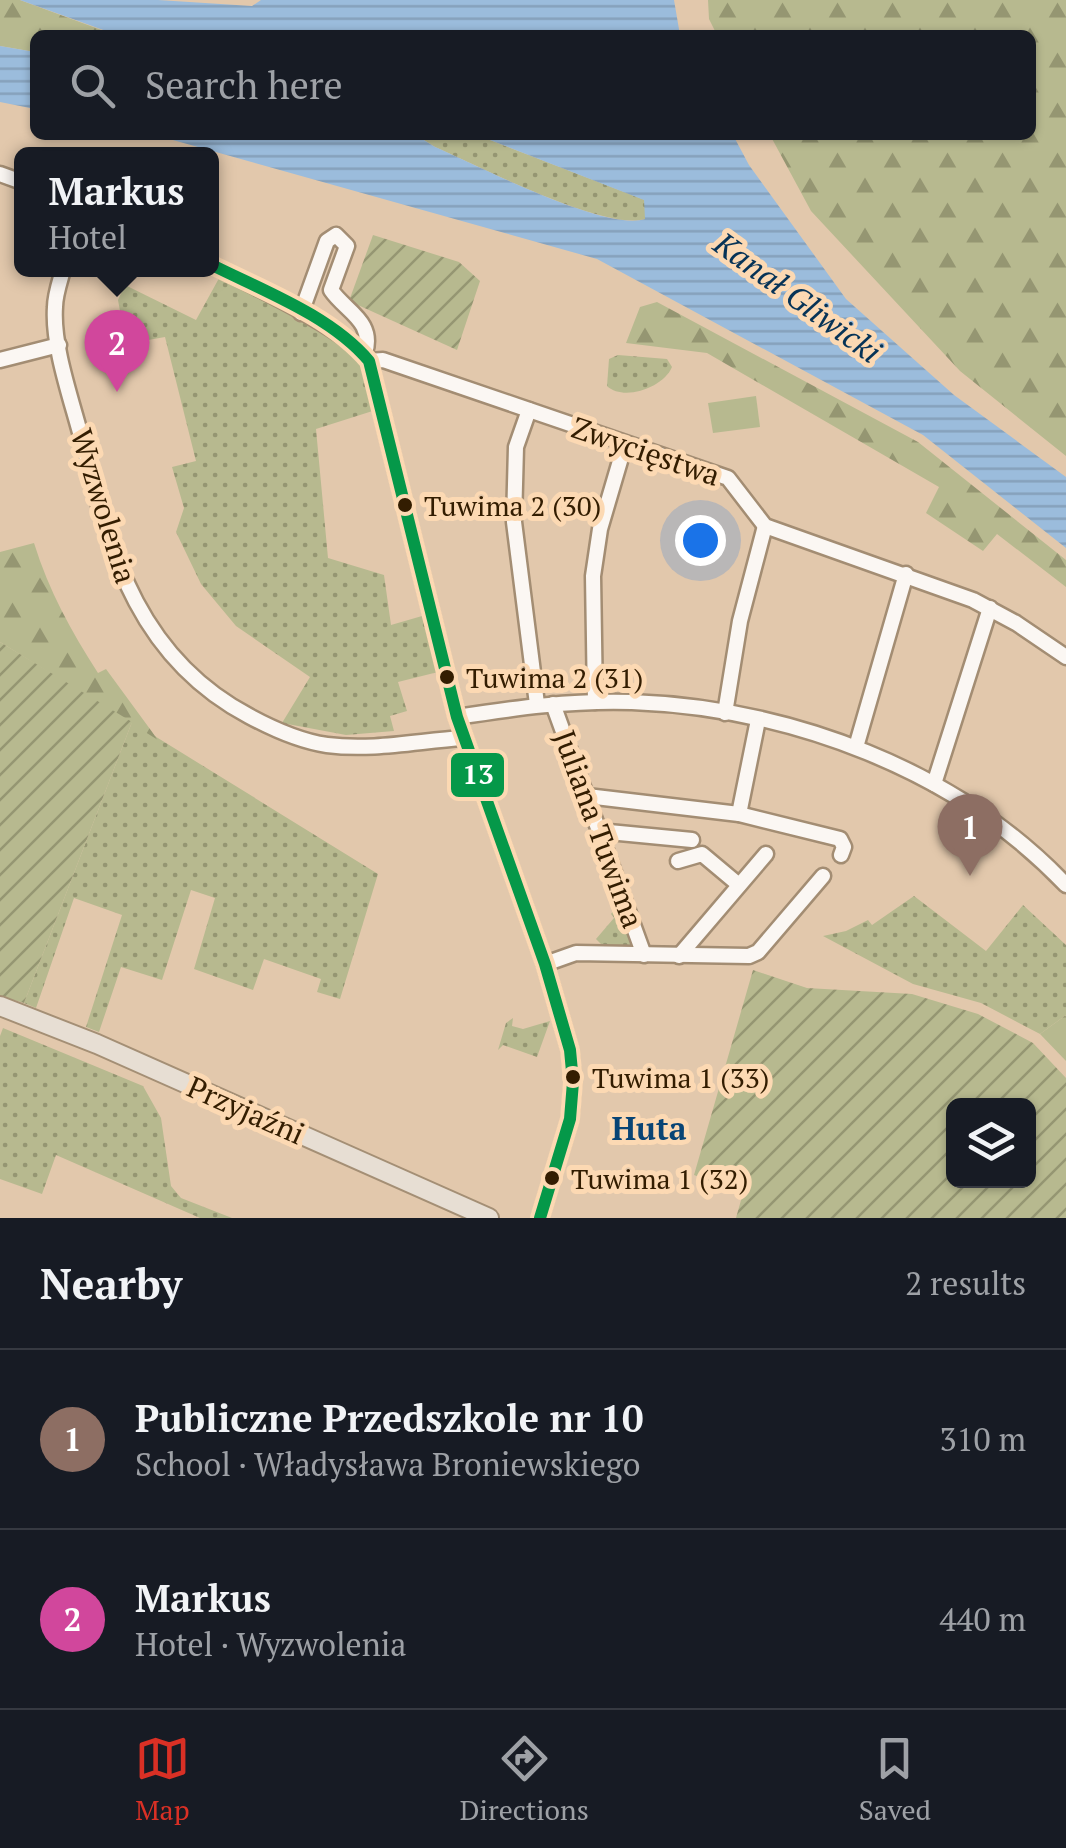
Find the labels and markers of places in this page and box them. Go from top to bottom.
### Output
pin: 2 [84,310,150,392]
place label: Tuwima 2 (30) [424,487,601,524]
marker: Tuwima 2 (30) [395,495,415,515]
place label: Tuwima 2 (31) [466,659,643,696]
marker: Tuwima 2 (31) [437,667,457,687]
pin: 1 [938,794,1002,876]
place label: Tuwima 1 (33) [592,1059,769,1096]
marker: Tuwima 1 (33) [563,1067,583,1087]
place label: Tuwima 1 (32) [571,1160,748,1197]
marker: Tuwima 1 (32) [542,1168,562,1188]

